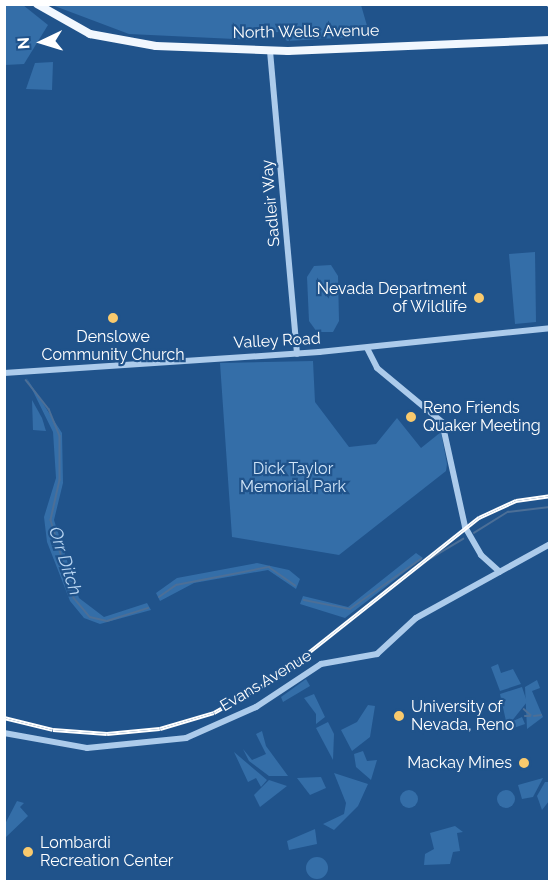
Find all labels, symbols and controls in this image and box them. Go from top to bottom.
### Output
north arrow [12,12,72,72]
street label: North Wells Avenue [232,21,380,43]
text: N [14,37,33,50]
street label: Sadleir Way [258,158,284,248]
place label: Nevada Department of Wildlife [317,279,467,317]
marker: Nevada Department of Wildlife [472,291,486,305]
marker: Denslowe Community Church [106,311,120,325]
place label: Denslowe Community Church [41,327,185,365]
street label: Valley Road [233,329,321,353]
place label: Reno Friends Quaker Meeting [423,398,541,436]
marker: Reno Friends Quaker Meeting [404,410,418,424]
park label: Dick Taylor Memorial Park [240,459,346,497]
water label: Orr Ditch [44,524,86,598]
street label: Evans Avenue [217,646,315,716]
place label: University of Nevada, Reno [411,697,514,735]
marker: University of Nevada, Reno [392,709,406,723]
place label: Mackay Mines [407,753,512,773]
marker: Mackay Mines [517,756,531,770]
place label: Lombardi Recreation Center [40,833,173,871]
marker: Lombardi Recreation Center [21,845,35,859]

